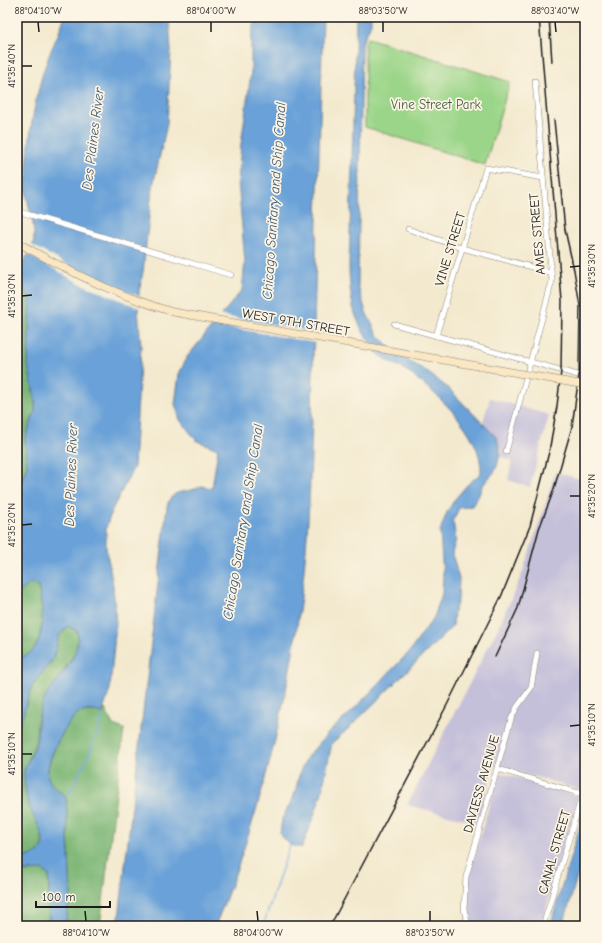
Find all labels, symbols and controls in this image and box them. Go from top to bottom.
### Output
text: 88°04'10"W [14,5,62,17]
text: 88°04'00"W [186,5,236,17]
text: 88°03'50"W [359,5,408,17]
text: 88°03'40"W [531,5,579,17]
text: 41°35'40"N [6,44,18,88]
water label: Des Plaines River [78,86,108,191]
park label: Vine Street Park [391,97,482,112]
water label: Chicago Sanitary and Ship Canal [259,101,289,300]
street label: AMES STREET [526,192,548,275]
street label: VINE STREET [432,210,468,288]
text: 41°35'30"N [586,244,598,288]
text: 41°35'30"N [6,274,18,318]
street label: WEST 9TH STREET [241,305,351,339]
water label: Des Plaines River [61,422,81,527]
water label: Chicago Sanitary and Ship Canal [219,422,267,621]
text: 41°35'20"N [586,474,598,518]
text: 41°35'20"N [6,503,18,547]
text: 41°35'10"N [586,703,598,747]
text: 41°35'10"N [6,732,18,776]
street label: DAVIESS AVENUE [460,733,502,835]
street label: CANAL STREET [535,808,573,896]
scale bar [36,883,110,909]
text: 100 m [42,890,75,904]
text: 88°04'10"W [62,927,110,939]
text: 88°04'00"W [233,927,283,939]
text: 88°03'50"W [406,927,455,939]

